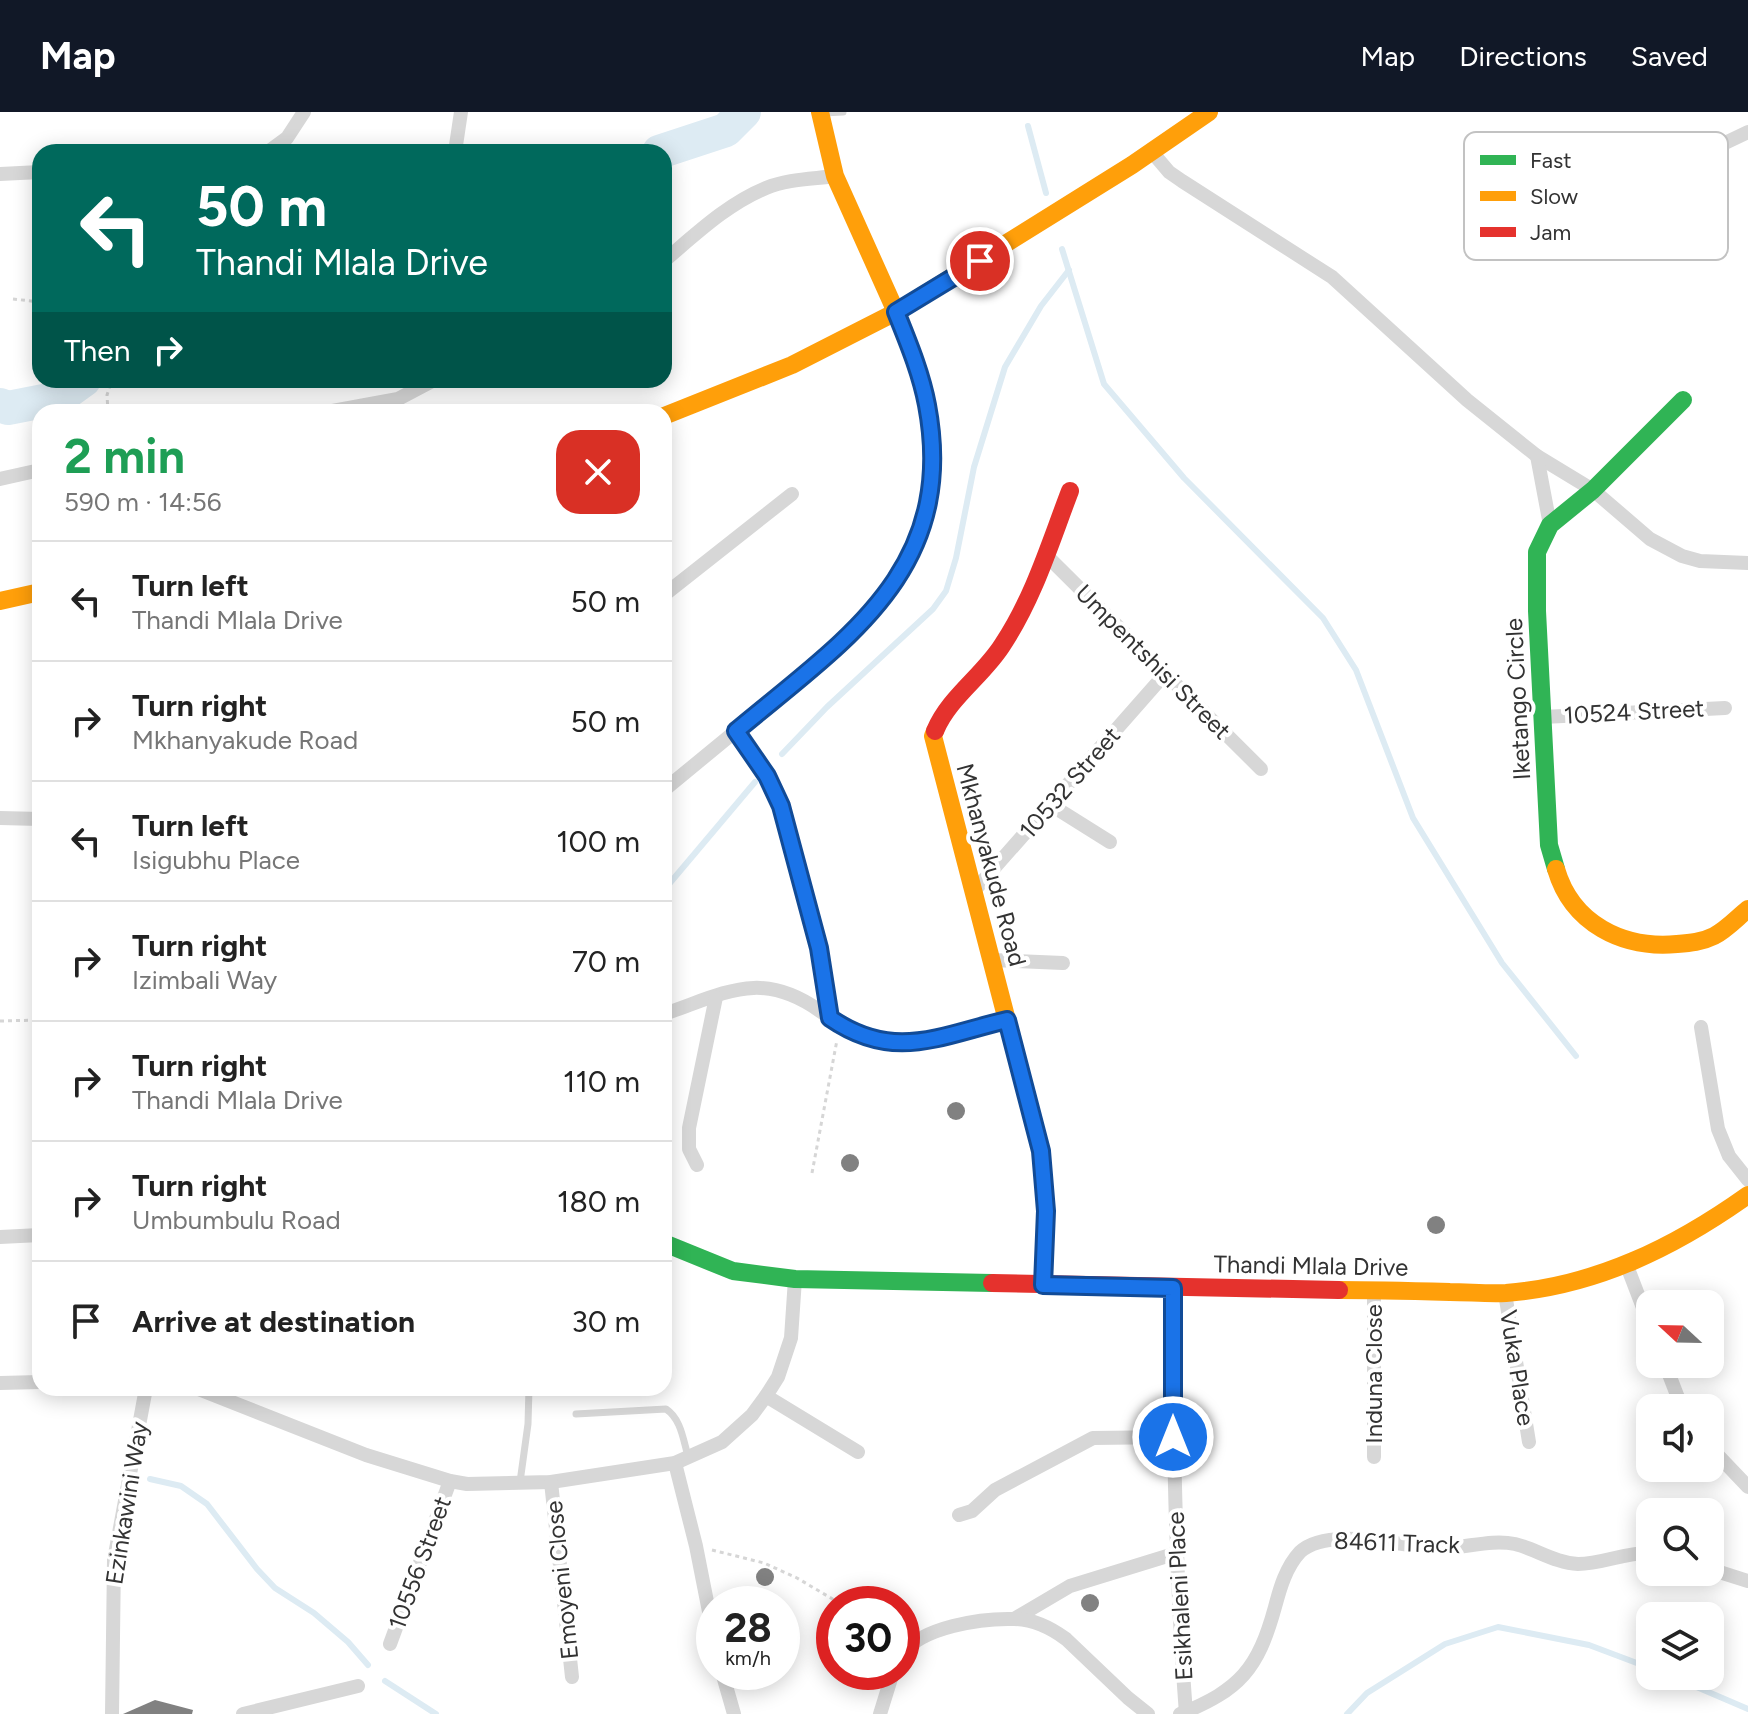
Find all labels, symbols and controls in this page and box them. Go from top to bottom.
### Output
text: Map [40,33,116,79]
text: Map [1361,39,1415,73]
text: Directions [1459,39,1587,73]
text: Saved [1631,39,1708,73]
legend [1464,132,1728,260]
text: Fast [1530,147,1572,174]
text: 50 m [196,173,327,240]
icon: left [64,176,168,280]
text: Slow [1530,183,1579,210]
text: Jam [1530,219,1571,246]
pin [946,227,1014,295]
icon: arrive [958,239,1002,283]
text: Thandi Mlala Drive [196,241,488,284]
icon: right [146,328,190,372]
text: Then [64,332,130,369]
text: 2 min [64,427,185,485]
button: close [556,430,640,514]
text: 590 m · 14:56 [64,486,221,518]
text: Turn left [132,567,249,604]
street label: Umpentshisi Street [1070,578,1237,745]
icon: left [64,579,108,623]
text: 50 m [571,583,640,620]
text: Thandi Mlala Drive [132,604,343,636]
street label: Iketango Circle [1499,617,1536,781]
text: Turn right [132,687,267,724]
street label: 10524 Street [1563,693,1705,730]
icon: right [64,699,108,743]
text: 50 m [571,703,640,740]
street label: 10532 Street [1013,721,1126,845]
text: Mkhanyakude Road [132,724,358,756]
street label: Mkhanyakude Road [950,760,1033,969]
text: Turn left [132,807,249,844]
icon: left [64,819,108,863]
text: 100 m [556,823,640,860]
text: Isigubhu Place [132,844,300,876]
text: Turn right [132,927,267,964]
icon: right [64,939,108,983]
text: 70 m [572,943,640,980]
text: Izimbali Way [132,964,277,996]
text: Turn right [132,1047,267,1084]
icon: right [64,1059,108,1103]
text: 110 m [563,1063,640,1100]
text: Thandi Mlala Drive [132,1084,343,1116]
text: Turn right [132,1167,267,1204]
icon: right [64,1179,108,1223]
text: 180 m [557,1183,640,1220]
text: Umbumbulu Road [132,1204,341,1236]
street label: Thandi Mlala Drive [1213,1249,1409,1282]
north arrow [1636,1290,1724,1378]
map controls [1636,1290,1724,1690]
icon: arrive [64,1299,108,1343]
text: Arrive at destination [132,1303,415,1340]
text: 30 m [572,1303,640,1340]
street label: Induna Close [1359,1304,1388,1444]
street label: Vuka Place [1494,1308,1541,1428]
button: sound [1636,1394,1724,1482]
position arrow [1131,1395,1215,1479]
street label: Ezinkawini Way [99,1419,154,1586]
street label: 10556 Street [382,1492,457,1633]
button: search [1636,1498,1724,1586]
street label: Emoyeni Close [539,1499,584,1661]
street label: Esikhaleni Place [1161,1511,1198,1681]
street label: 84611 Track [1334,1526,1461,1559]
speed limit sign: 30 [816,1586,920,1690]
button: layers [1636,1602,1724,1690]
text: 28 [724,1604,772,1652]
text: km/h [725,1646,771,1670]

